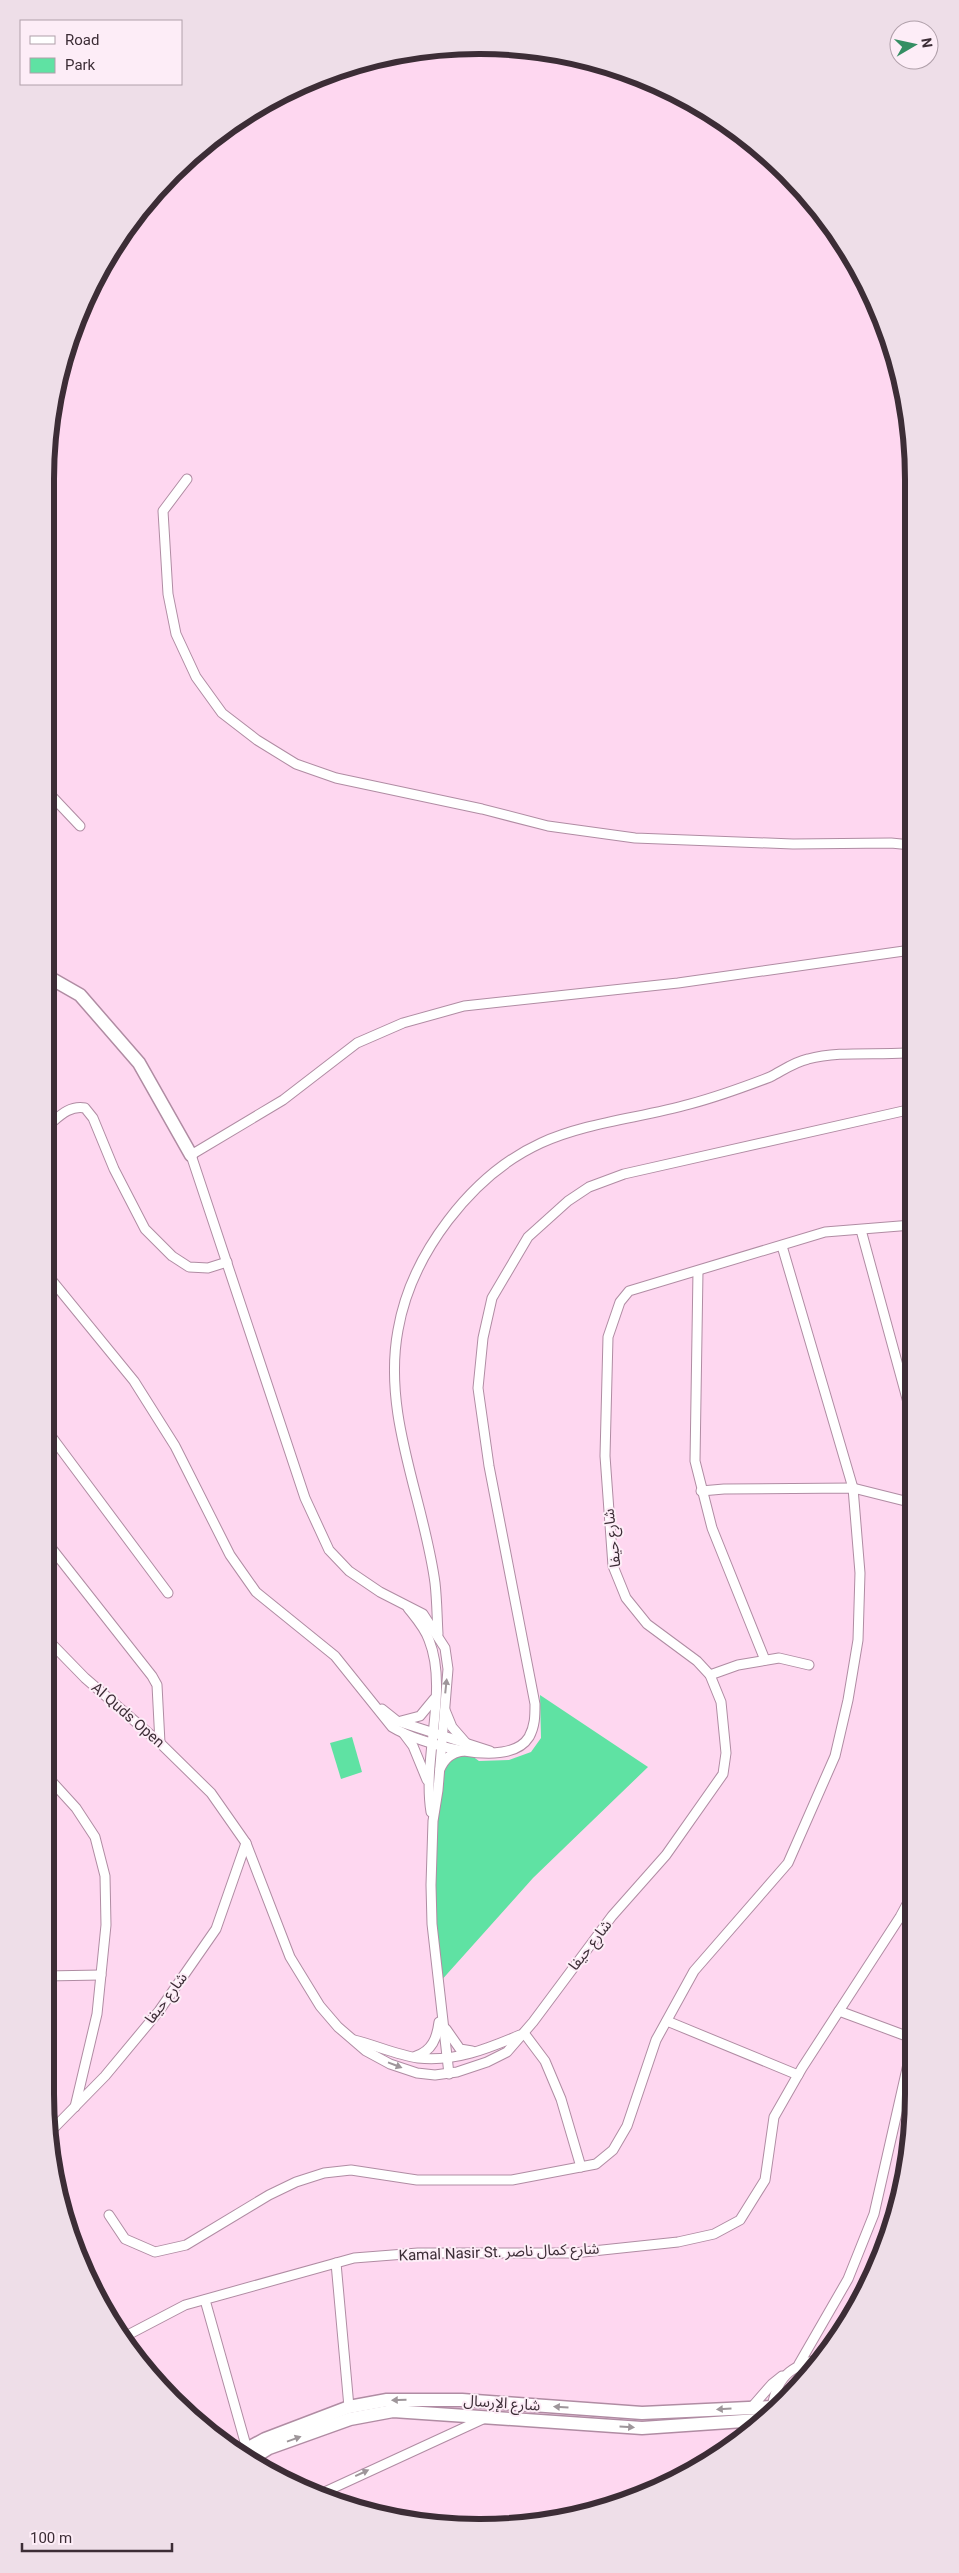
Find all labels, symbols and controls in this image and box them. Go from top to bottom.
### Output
legend [20,20,182,85]
north arrow [889,20,939,70]
text: Road [65,31,99,49]
text: N [918,37,936,49]
text: Park [65,56,96,74]
street label: شارع حيفا [599,1507,628,1568]
one-way arrow [442,1677,450,1693]
street label: Al Quds Open [88,1678,168,1752]
street label: شارع حيفا [565,1916,618,1976]
street label: شارع حيفا [141,1969,194,2029]
one-way arrow [388,2062,402,2070]
street label: Kamal Nasir St. شارع كمال ناصر [398,2239,600,2268]
street label: شارع الإرسال [463,2391,541,2418]
one-way arrow [391,2396,407,2404]
one-way arrow [553,2403,569,2411]
one-way arrow [715,2406,731,2414]
one-way arrow [619,2423,635,2431]
one-way arrow [287,2435,302,2443]
one-way arrow [355,2469,369,2477]
scale bar [22,2520,172,2552]
text: 100 m [30,2529,72,2547]

